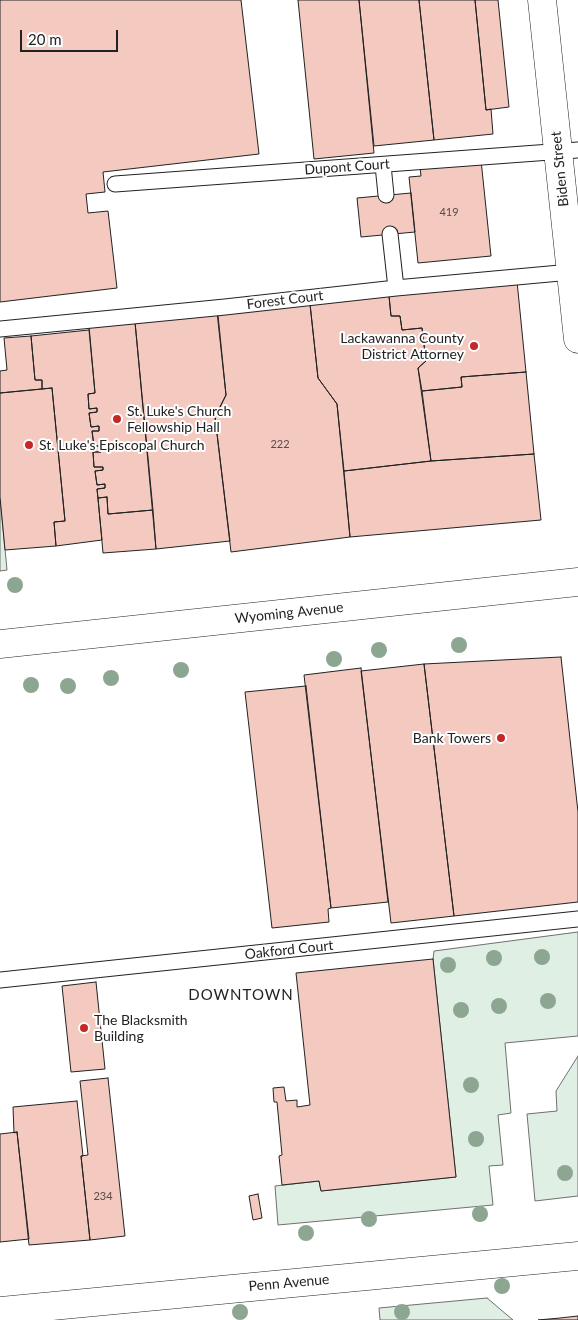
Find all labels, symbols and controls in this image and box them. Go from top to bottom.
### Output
scale bar [22,20,120,52]
text: 20 m [28,30,62,48]
street label: Biden Street [548,130,572,208]
street label: Dupont Court [304,156,390,178]
house number: 419 [439,205,459,219]
street label: Forest Court [246,287,324,313]
place label: Lackawanna County District Attorney [340,330,464,362]
marker: Lackawanna County District Attorney [468,340,480,352]
place label: St. Luke's Church Fellowship Hall [127,403,231,436]
marker: St. Luke's Church Fellowship Hall [111,413,123,425]
place label: St. Luke's Episcopal Church [39,437,205,453]
house number: 222 [270,437,290,451]
marker: St. Luke's Episcopal Church [23,439,35,451]
street label: Wyoming Avenue [234,599,344,627]
place label: Bank Towers [413,730,491,746]
marker: Bank Towers [495,732,507,744]
street label: Oakford Court [244,937,334,963]
district label: DOWNTOWN [187,986,295,1004]
place label: The Blacksmith Building [94,1012,188,1044]
marker: The Blacksmith Building [78,1022,90,1034]
house number: 234 [93,1189,113,1203]
street label: Penn Avenue [248,1271,330,1295]

